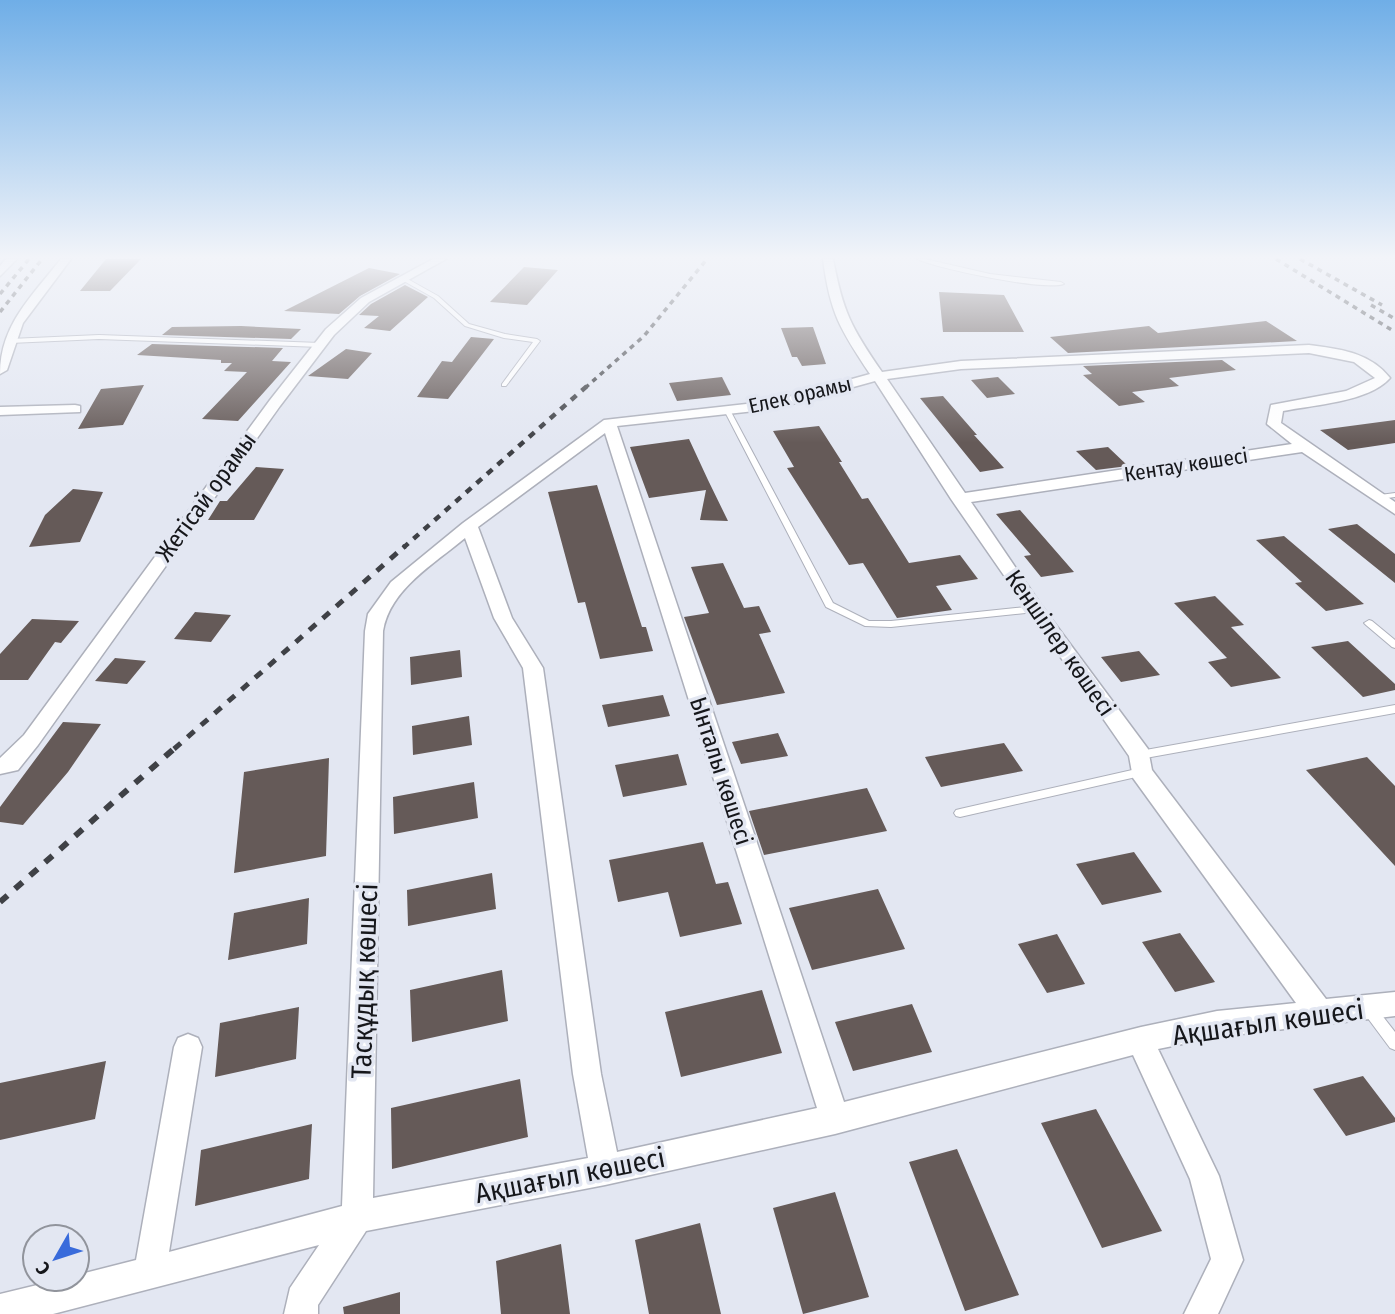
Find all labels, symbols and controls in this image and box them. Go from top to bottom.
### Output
street label: Елек орамы [746,371,854,419]
street label: Жетісай орамы [150,427,262,567]
street label: Кентау көшесі [1122,442,1250,488]
street label: Кеншілер көшесі [999,565,1121,721]
street label: Ынталы көшесі [684,693,758,849]
street label: Тасқұдық көшесі [345,883,384,1079]
street label: Ақшағыл көшесі [1170,993,1366,1052]
street label: Ақшағыл көшесі [472,1141,668,1210]
north arrow [21,1223,91,1293]
text: С [31,1257,55,1279]

